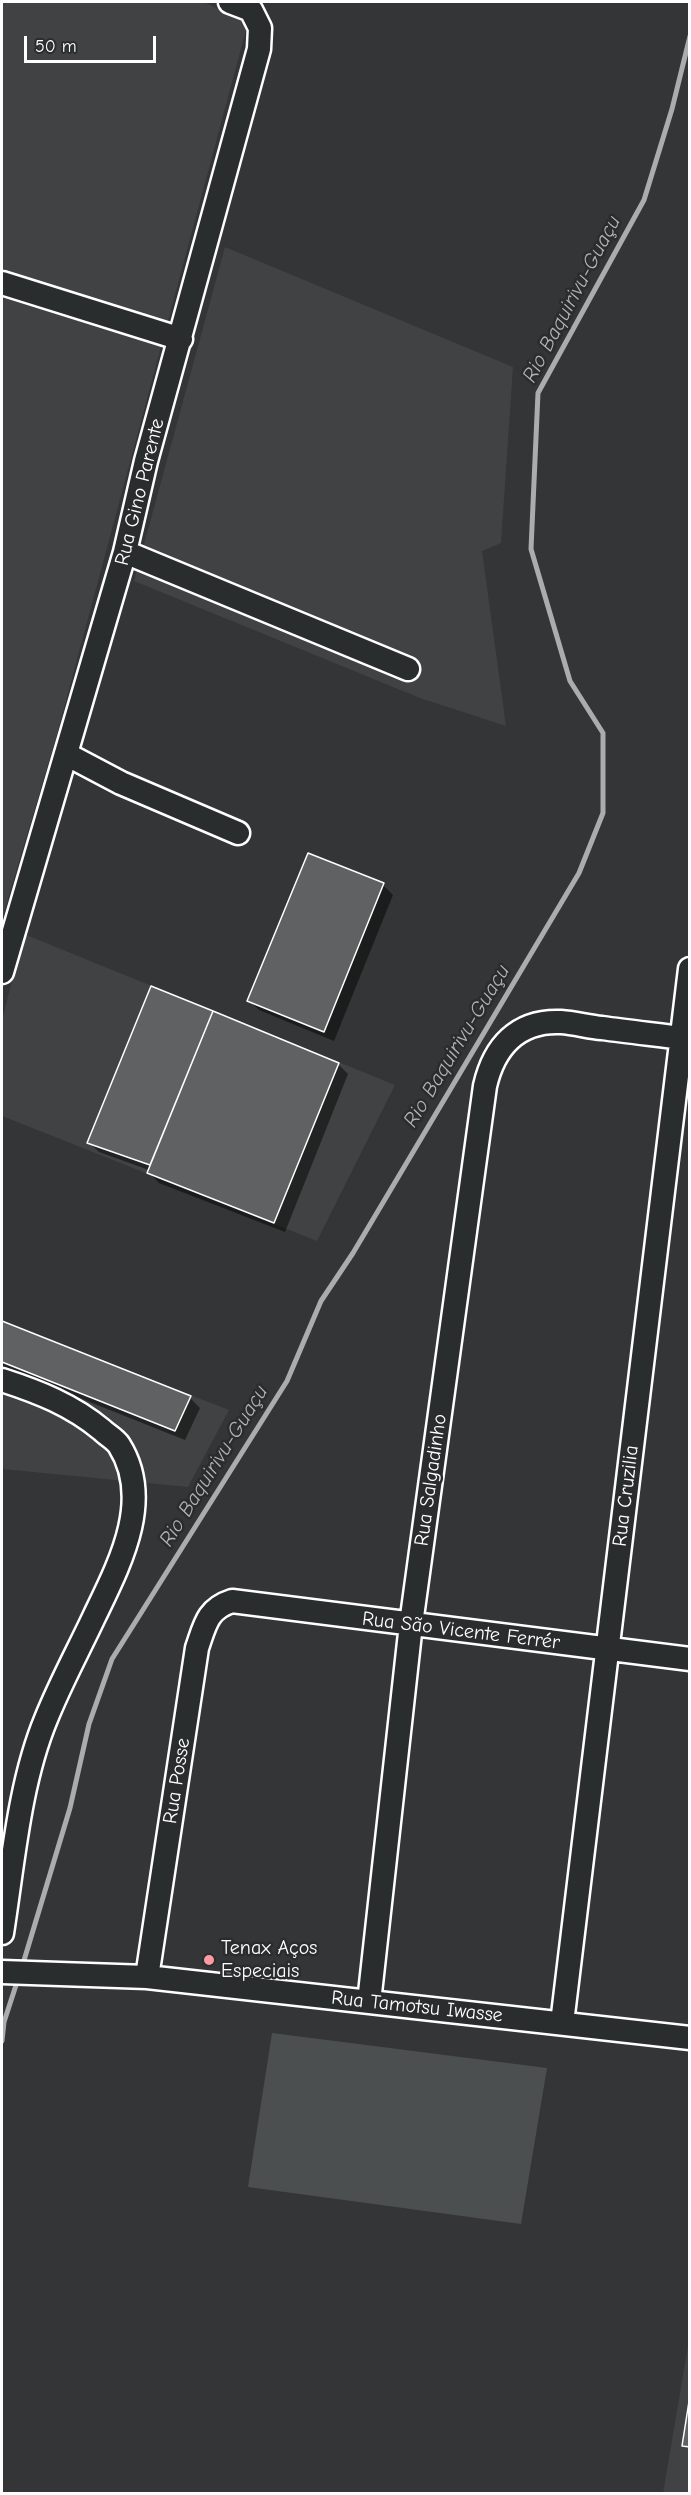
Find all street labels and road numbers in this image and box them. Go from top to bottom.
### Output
street label: Rua Gino Parente [110,416,170,568]
street label: Rua Salgadinho [410,1412,452,1548]
street label: Rua Cruzilia [608,1444,644,1548]
street label: Rua São Vicente Ferrér [361,1607,561,1655]
street label: Rua Posse [158,1736,196,1826]
street label: Rua Tamotsu Iwasse [330,1986,504,2028]

